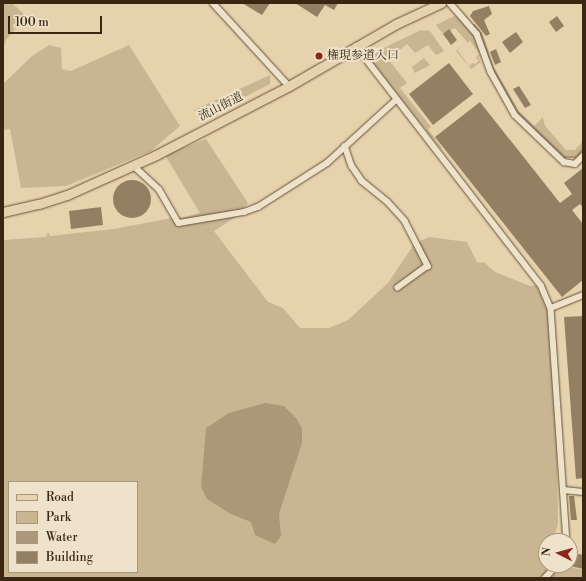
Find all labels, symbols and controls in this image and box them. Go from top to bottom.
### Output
scale bar [10,8,104,34]
text: 100 m [15,15,49,30]
place label: 権現参道入口 [327,49,399,63]
marker: 権現参道入口 [314,51,324,61]
street label: 流山街道 [196,90,246,124]
legend [8,481,138,573]
text: Road [46,490,74,505]
text: Park [46,510,71,525]
text: Water [46,530,78,545]
north arrow [538,533,578,573]
text: N [540,547,554,557]
text: Building [46,550,93,565]

